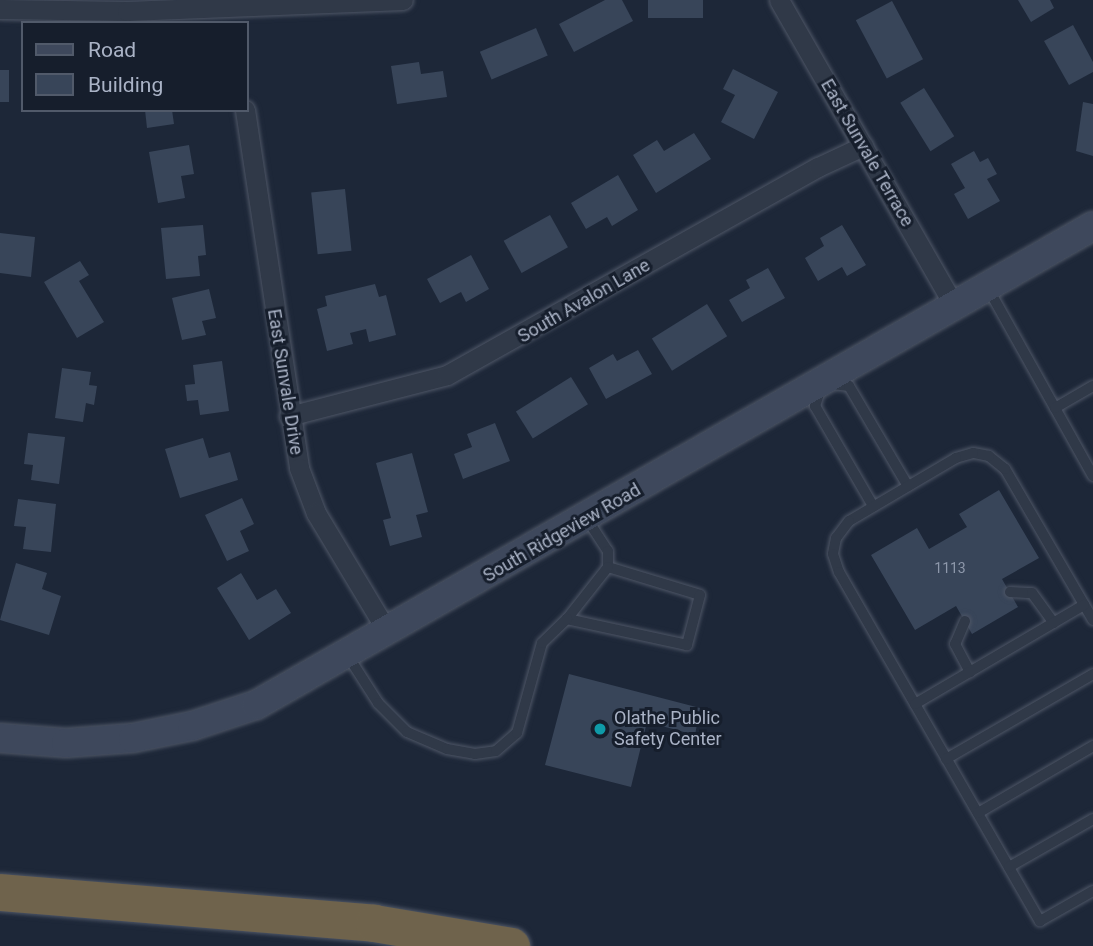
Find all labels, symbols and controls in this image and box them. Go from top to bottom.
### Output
legend [21,21,248,112]
text: Road [88,38,136,62]
text: Building [88,73,163,97]
street label: East Sunvale Terrace [816,75,918,231]
street label: South Avalon Lane [514,254,654,348]
street label: East Sunvale Drive [263,308,307,456]
street label: South Ridgeview Road [479,479,645,587]
house number: 1113 [934,560,966,576]
place label: Olathe Public Safety Center [614,708,722,750]
marker: Olathe Public Safety Center [592,721,608,737]

